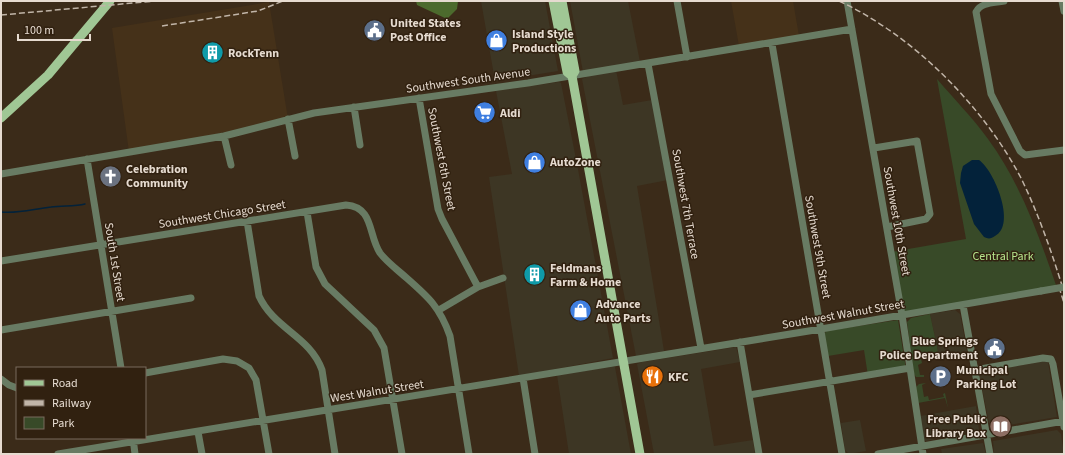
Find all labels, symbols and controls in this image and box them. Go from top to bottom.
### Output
place label: United States Post Office [390,15,461,46]
scale bar [18,16,90,42]
public building icon: United States Post Office [361,17,387,43]
text: 100 m [24,22,54,39]
place label: Island Style Productions [512,26,576,57]
shop icon: Island Style Productions [484,28,510,54]
building icon: RockTenn [199,40,225,66]
place label: RockTenn [228,45,279,62]
street label: Southwest South Avenue [405,63,531,98]
supermarket icon: Aldi [472,100,498,126]
place label: Aldi [499,105,521,122]
street label: Southwest 6th Street [423,106,460,212]
street label: Southwest 7th Terrace [667,148,704,261]
shop icon: AutoZone [521,149,547,175]
place label: AutoZone [549,154,601,171]
place label: Celebration Community [126,161,189,192]
church icon: Celebration Community [97,163,123,189]
street label: Southwest 10th Street [879,165,914,277]
street label: Southwest 9th Street [800,194,835,300]
street label: Southwest Chicago Street [157,196,287,233]
street label: South 1st Street [100,221,129,303]
park label: Central Park [972,248,1034,265]
place label: Feldmans Farm & Home [550,260,621,291]
building icon: Feldmans Farm & Home [522,262,548,288]
street label: Southwest Walnut Street [781,295,906,334]
place label: Advance Auto Parts [595,296,651,327]
shop icon: Advance Auto Parts [567,298,593,324]
place label: Blue Springs Police Department [880,333,978,364]
public building icon: Blue Springs Police Department [981,335,1007,361]
place label: Municipal Parking Lot [956,362,1017,393]
restaurant icon: KFC [640,364,666,390]
parking icon: Municipal Parking Lot [928,364,954,390]
legend [16,367,146,439]
place label: KFC [668,369,689,386]
text: Road [52,375,78,392]
street label: West Walnut Street [329,376,425,407]
text: Railway [52,395,91,412]
place label: Free Public Library Box [926,411,986,442]
library icon: Free Public Library Box [988,413,1014,439]
text: Park [52,415,74,432]

